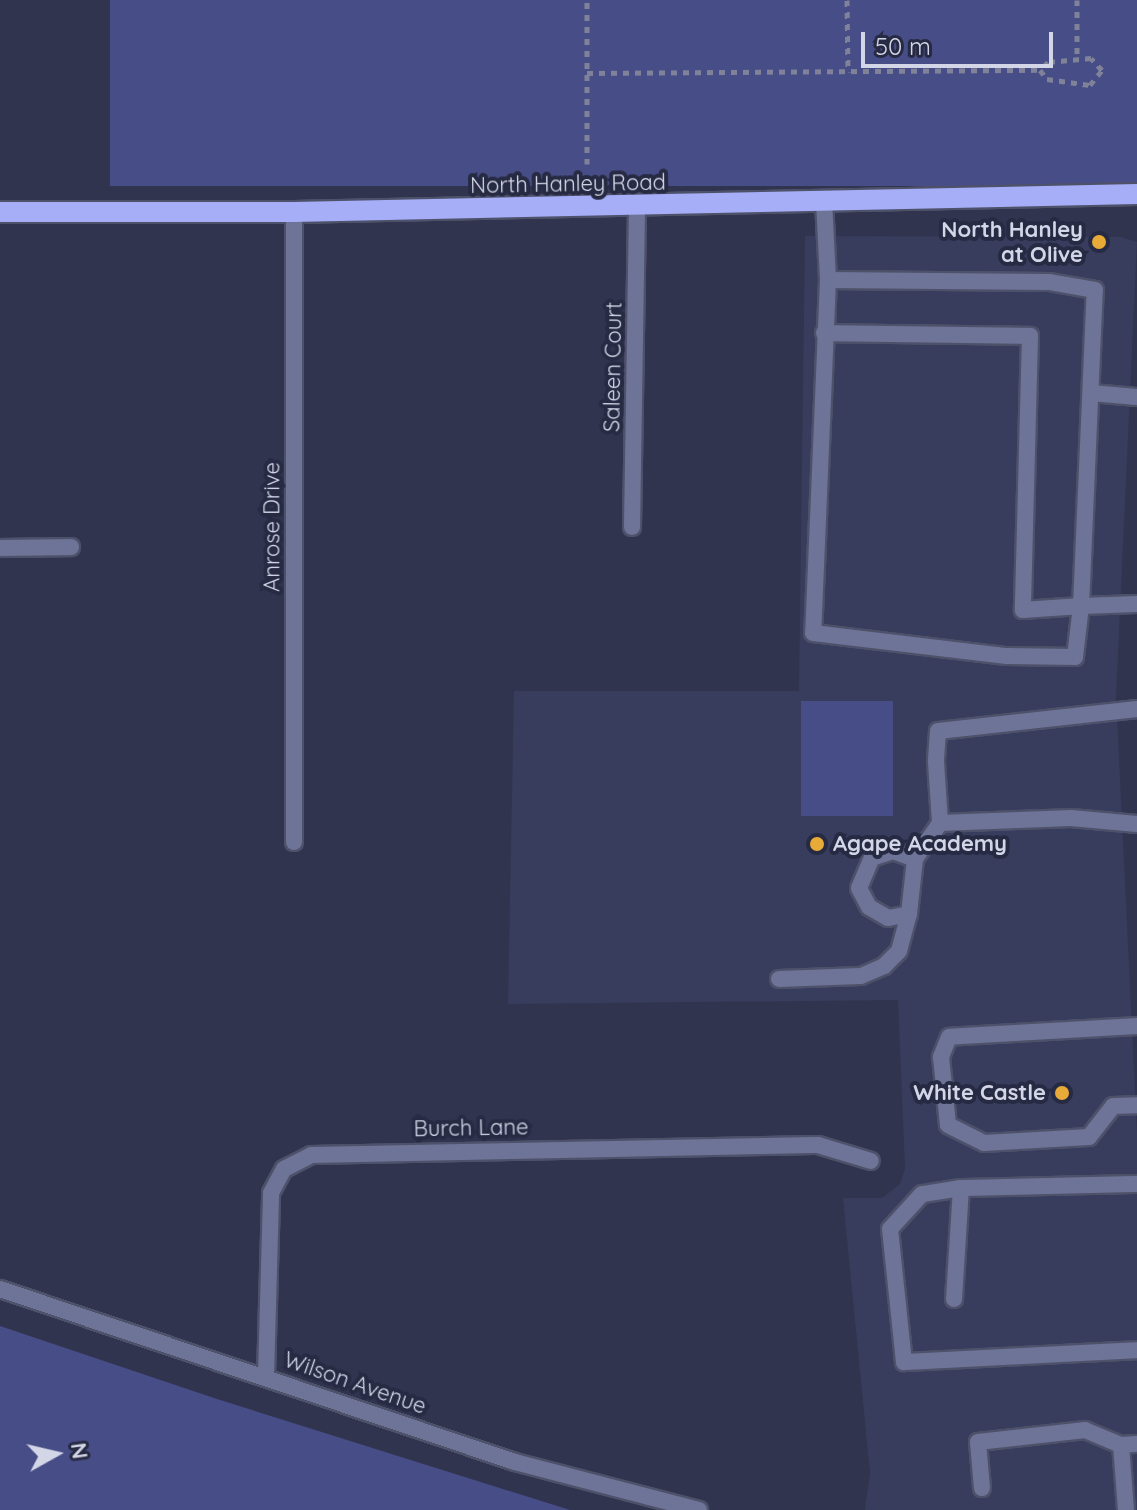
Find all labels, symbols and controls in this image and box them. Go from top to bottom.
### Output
scale bar [865,16,1057,66]
text: 50 m [875,31,931,61]
street label: North Hanley Road [470,169,666,199]
place label: North Hanley at Olive [941,216,1083,268]
marker: North Hanley at Olive [1090,233,1108,251]
street label: Saleen Court [599,302,627,432]
street label: Anrose Drive [259,462,285,592]
place label: Agape Academy [833,831,1007,857]
marker: Agape Academy [808,835,826,853]
place label: White Castle [913,1080,1046,1106]
marker: White Castle [1053,1084,1071,1102]
street label: Burch Lane [413,1114,529,1142]
street label: Wilson Avenue [280,1346,430,1420]
north arrow [16,1414,96,1494]
text: N [65,1441,95,1461]

